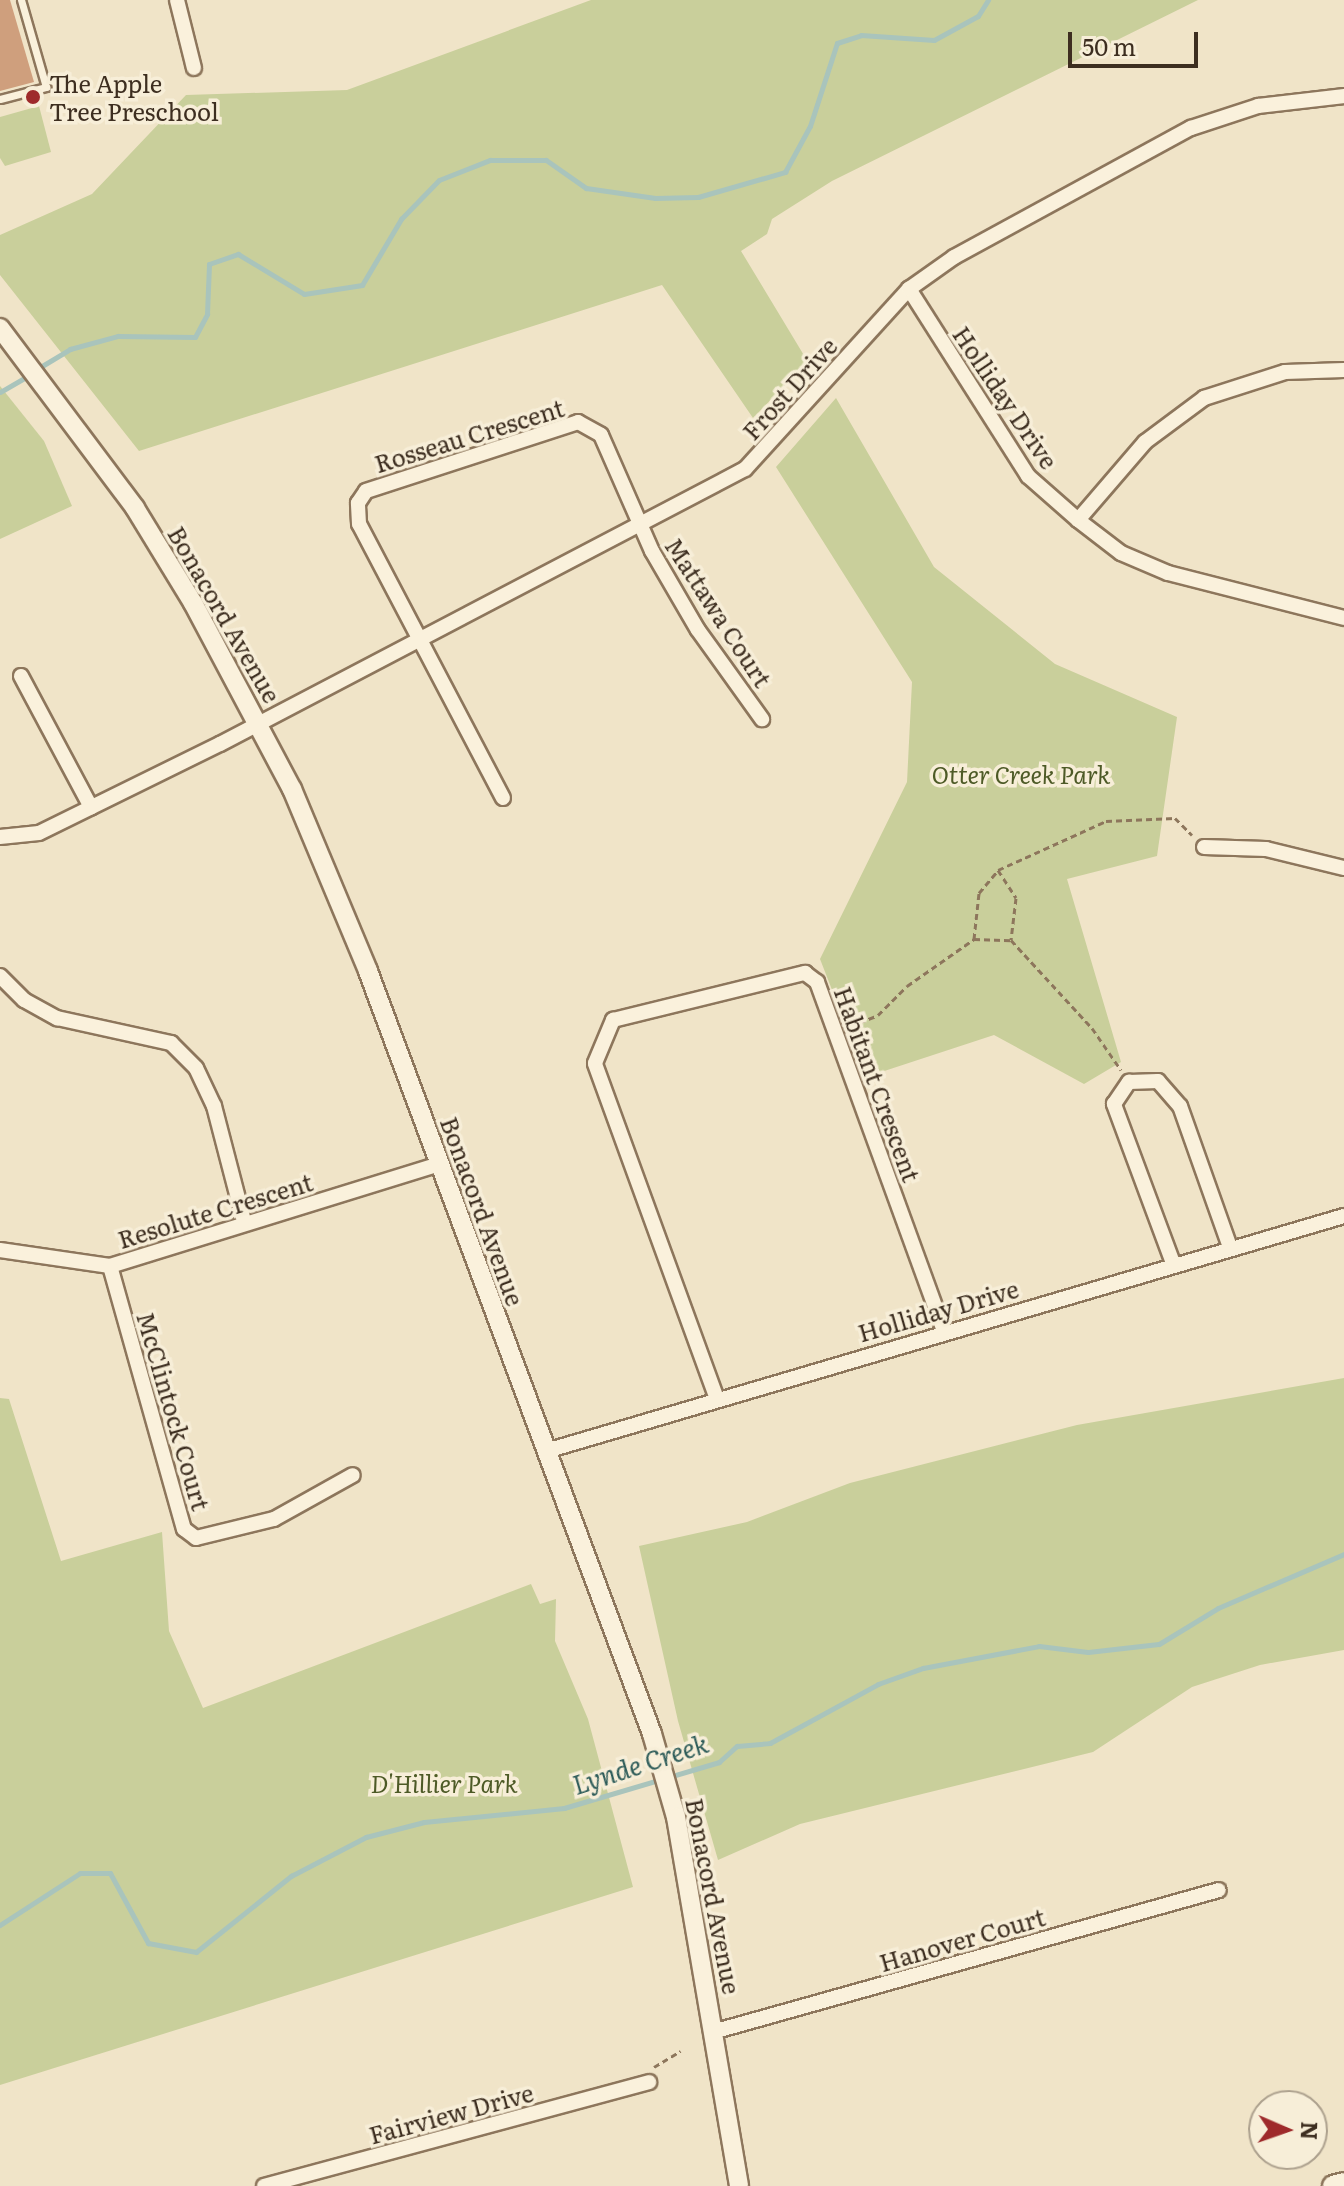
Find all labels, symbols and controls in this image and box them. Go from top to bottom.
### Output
scale bar [1072,16,1202,66]
text: 50 m [1082,28,1136,63]
place label: The Apple Tree Preschool [49,69,219,125]
marker: The Apple Tree Preschool [24,88,42,106]
street label: Holliday Drive [948,320,1064,474]
street label: Frost Drive [736,331,842,445]
street label: Rosseau Crescent [371,392,567,478]
street label: Bonacord Avenue [163,521,287,707]
street label: Mattawa Court [660,532,778,692]
park label: Otter Creek Park [932,760,1110,788]
street label: Habitant Crescent [829,982,927,1186]
street label: Bonacord Avenue [435,1113,531,1309]
street label: Resolute Crescent [114,1167,316,1253]
street label: Holliday Drive [854,1273,1022,1347]
street label: McClintock Court [132,1308,216,1514]
water label: Lynde Creek [568,1726,712,1800]
park label: D'Hillier Park [370,1769,518,1797]
street label: Bonacord Avenue [681,1796,747,1996]
street label: Hanover Court [876,1902,1048,1976]
street label: Fairview Drive [366,2077,536,2149]
north arrow [1248,2090,1328,2170]
text: N [1294,2121,1327,2141]

